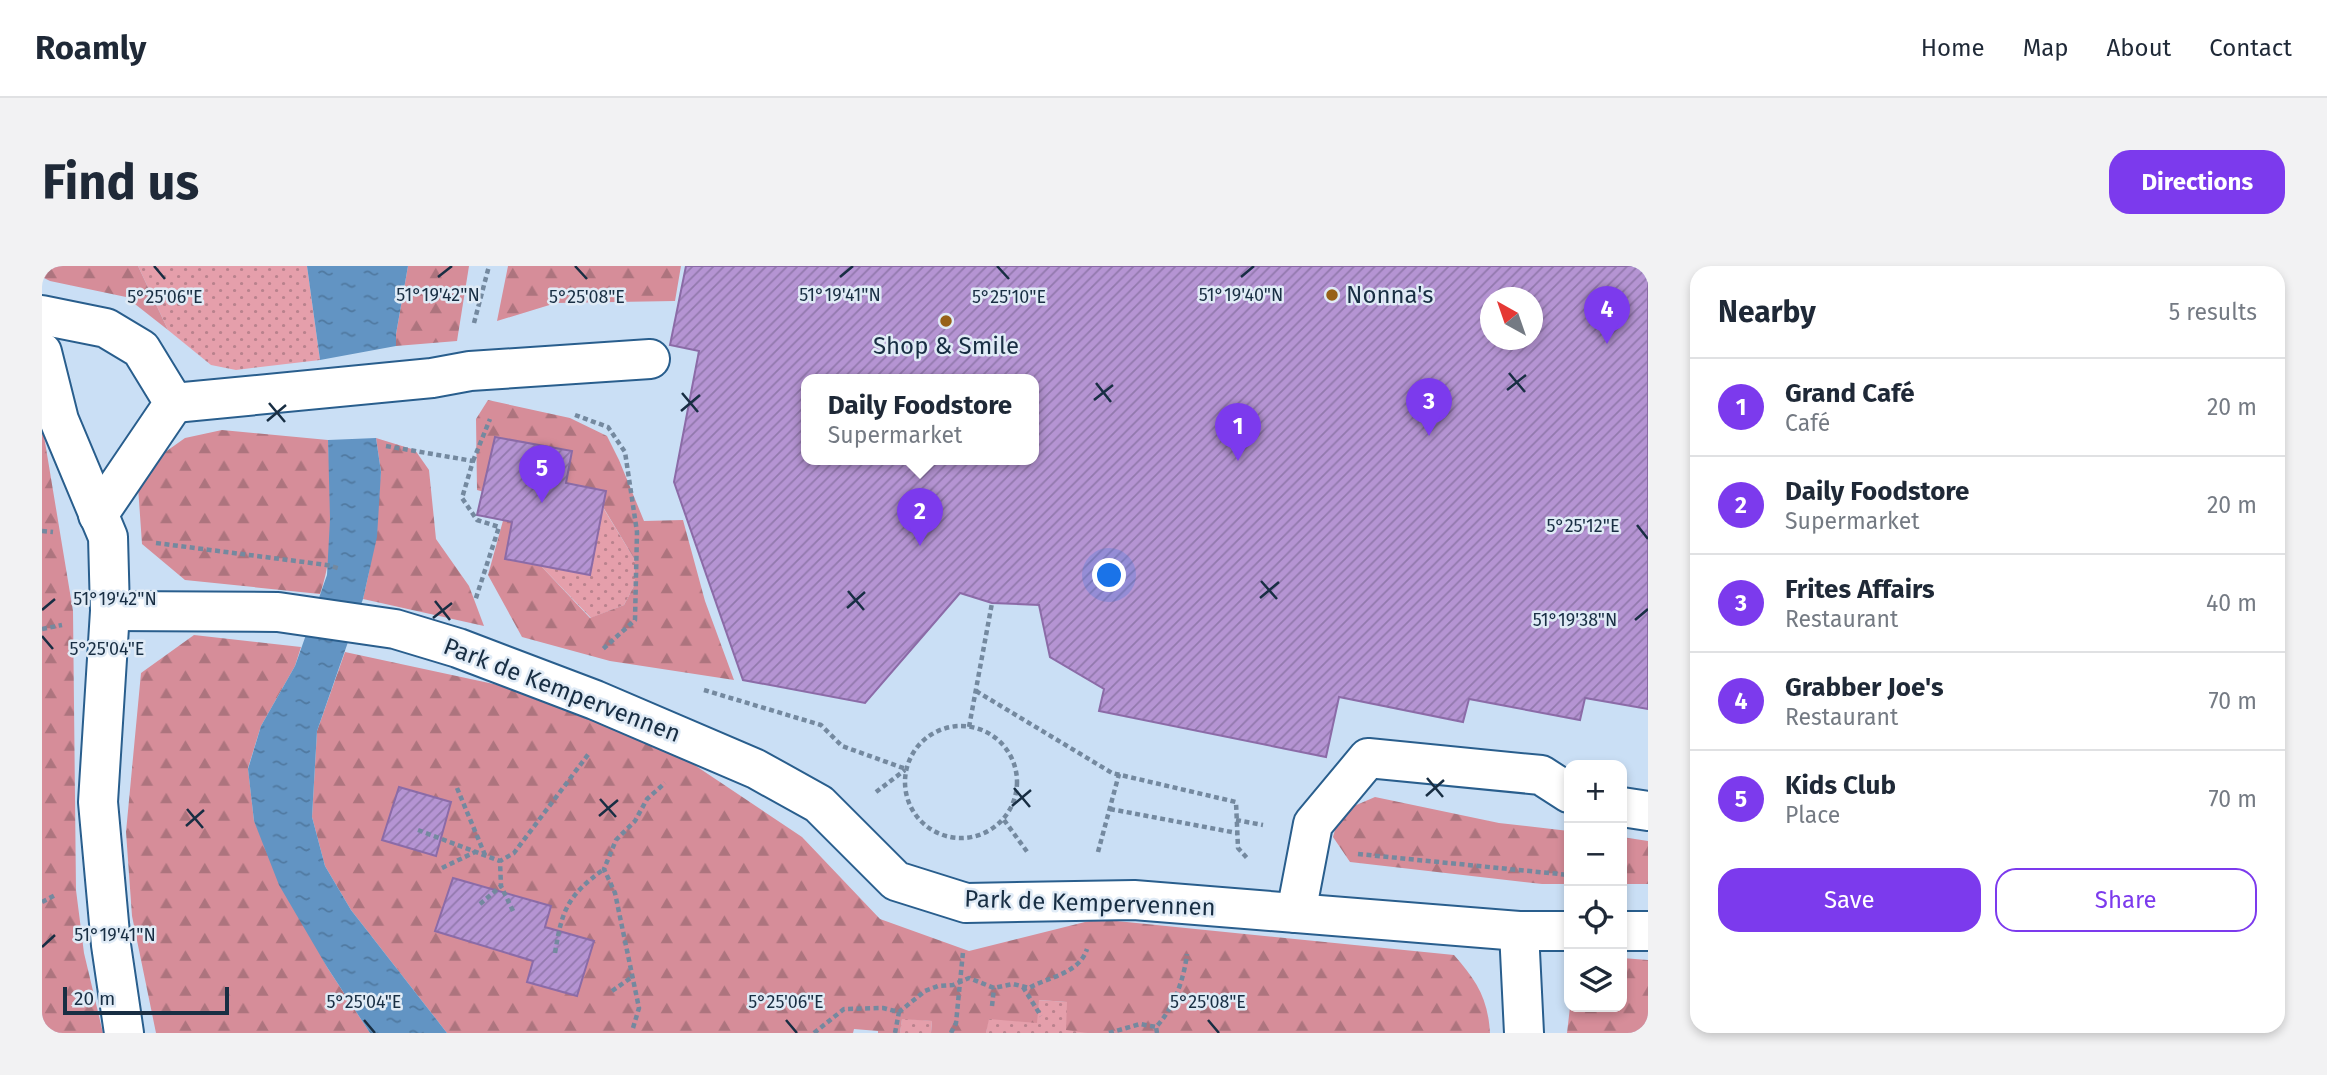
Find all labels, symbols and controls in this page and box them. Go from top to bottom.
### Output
text: Roamly [35,28,146,68]
text: Home [1921,34,1985,62]
text: Map [2023,34,2069,62]
text: About [2107,34,2171,62]
text: Contact [2209,34,2292,62]
button: Directions [2109,150,2285,214]
text: Find us [42,153,199,212]
place label: Nonna's [1346,281,1434,309]
text: 51°19'42"N [396,284,480,306]
text: 51°19'41"N [799,284,881,306]
text: 51°19'40"N [1199,284,1283,306]
text: 5°25'06"E [127,286,203,308]
text: 5°25'08"E [549,286,625,308]
text: 5°25'10"E [972,286,1046,308]
pin: 4 [1584,286,1630,344]
marker: Nonna's [1324,287,1340,303]
north arrow [1480,287,1543,350]
text: Nearby [1718,294,1816,330]
text: 5 results [2169,298,2257,326]
marker: Shop & Smile [938,313,954,329]
place label: Shop & Smile [873,332,1019,360]
popup [801,374,1039,465]
pin: 3 [1406,378,1452,436]
text: Grand Café [1785,378,1915,409]
text: Daily Foodstore [828,390,1012,421]
text: 1 [1736,393,1746,421]
text: 20 m [2207,393,2257,421]
pin: 1 [1215,403,1261,461]
text: Café [1785,409,1830,437]
text: Supermarket [828,421,962,449]
pin: 5 [519,445,565,503]
text: Daily Foodstore [1785,476,1969,507]
pin: 2 [897,488,943,546]
text: 2 [1735,491,1747,519]
text: 20 m [2207,491,2257,519]
text: Supermarket [1785,507,1920,535]
text: 5°25'12"E [1546,515,1620,537]
your location [1092,558,1126,592]
text: Frites Affairs [1785,574,1935,605]
text: 51°19'42"N [73,588,157,610]
text: 3 [1735,589,1747,617]
text: 40 m [2206,589,2257,617]
text: Restaurant [1785,605,1898,633]
text: 51°19'38"N [1533,609,1617,631]
street label: Park de Kempervennen [440,632,684,748]
text: 5°25'04"E [70,638,144,660]
text: Grabber Joe's [1785,672,1944,703]
text: 4 [1735,687,1748,715]
text: 70 m [2208,687,2257,715]
text: Restaurant [1785,703,1898,731]
map controls [1564,760,1627,1012]
button: + [1564,760,1627,823]
text: Kids Club [1785,770,1896,801]
text: 5 [1735,785,1747,813]
text: 70 m [2208,785,2257,813]
text: Place [1785,801,1840,829]
button: − [1564,823,1627,886]
button: Save [1718,868,1981,932]
button: Share [1995,868,2257,932]
street label: Park de Kempervennen [964,885,1216,921]
button: locate [1564,886,1627,949]
text: 51°19'41"N [74,924,156,946]
button: layers [1564,949,1627,1012]
scale bar [63,984,229,1016]
text: 20 m [74,987,115,1010]
text: 5°25'04"E [327,991,401,1013]
text: 5°25'06"E [748,991,824,1013]
text: 5°25'08"E [1170,991,1246,1013]

